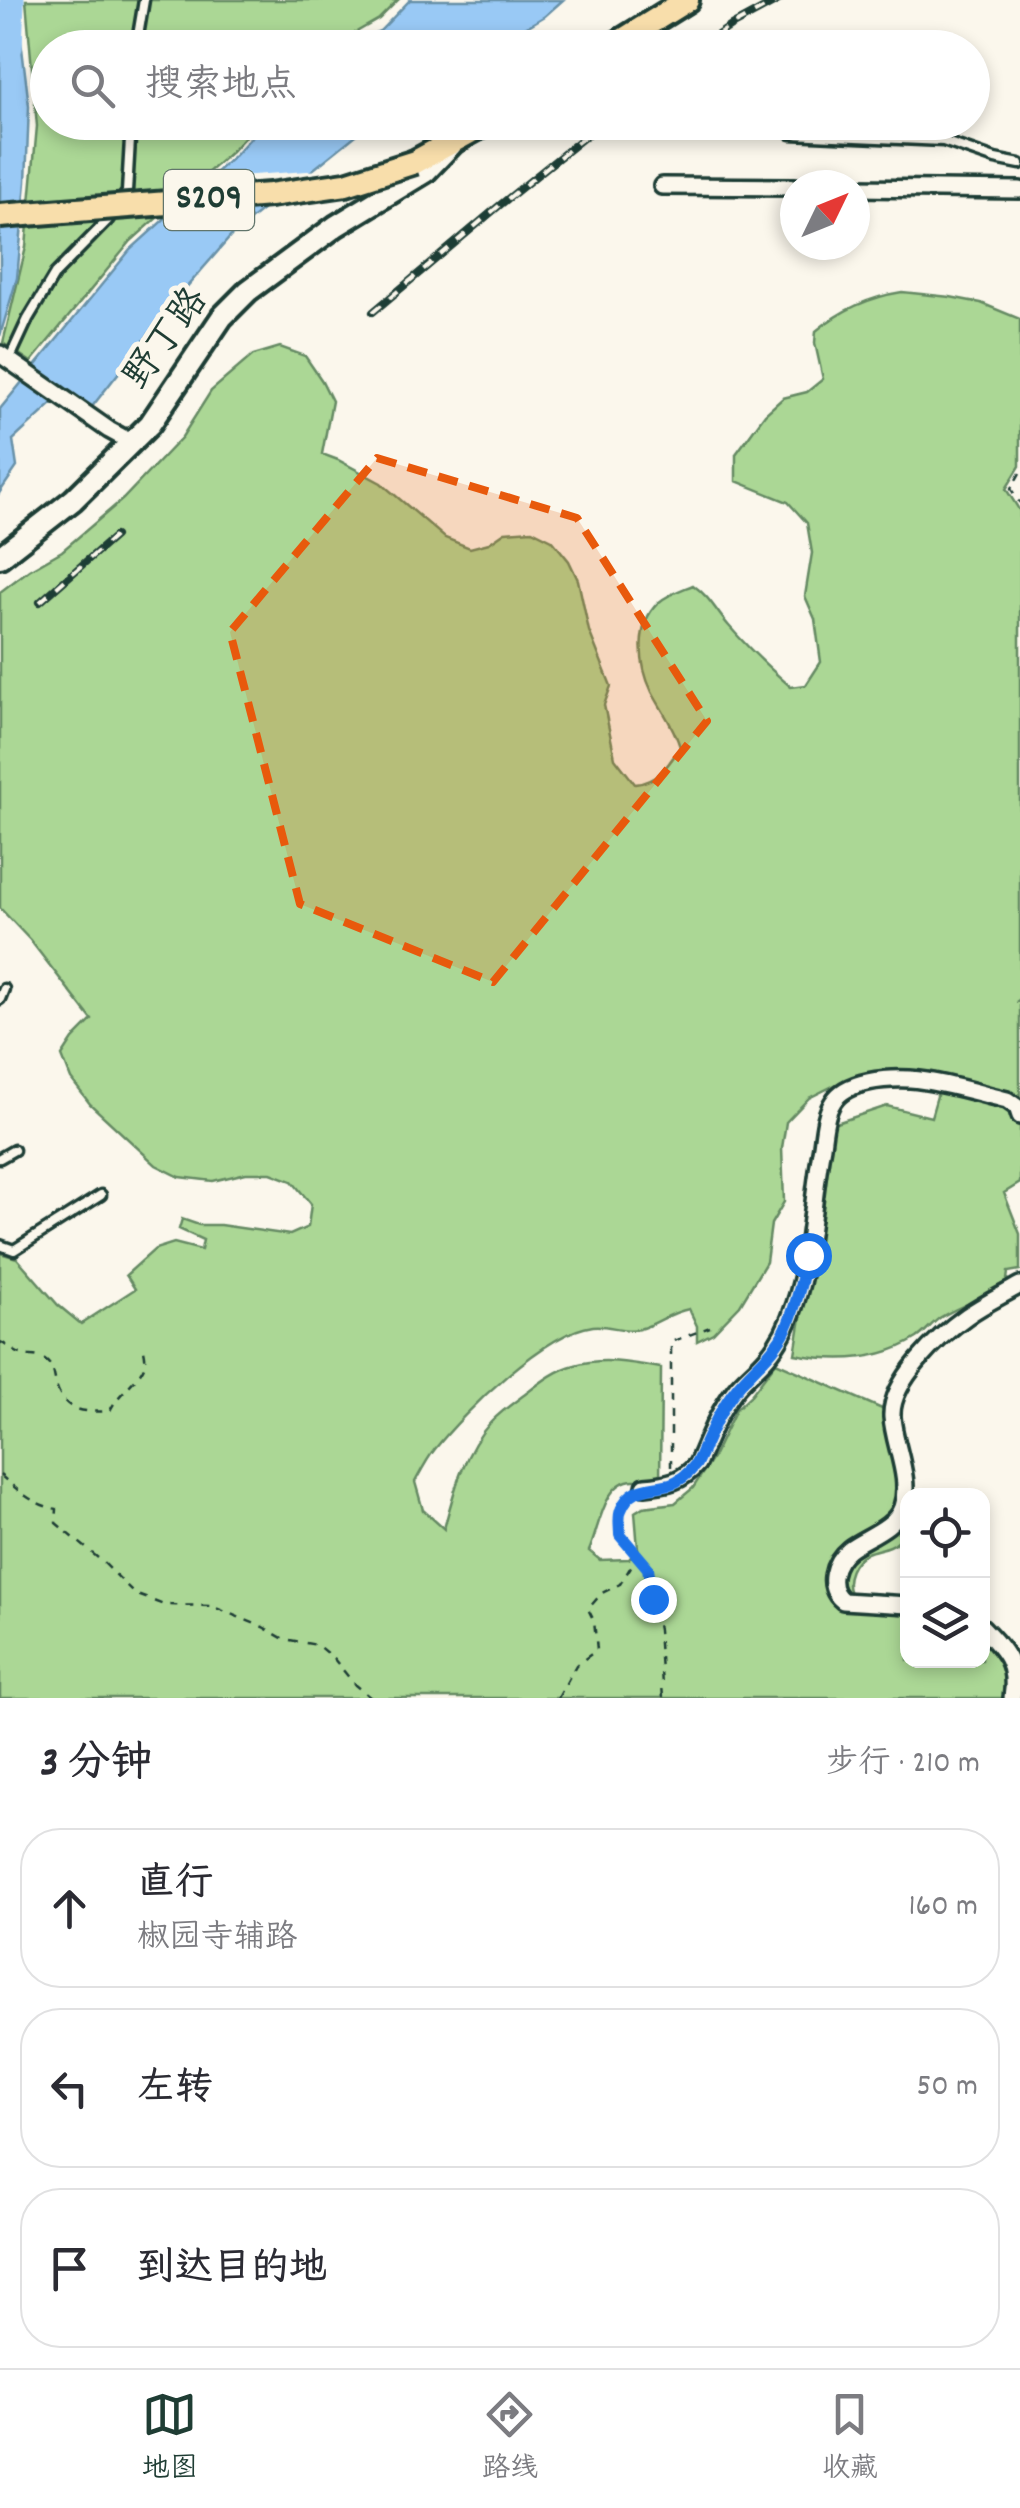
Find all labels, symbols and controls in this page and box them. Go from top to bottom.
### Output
search box [30,30,990,140]
icon: search [65,58,120,113]
text: 搜索地点 [145,60,297,115]
road number: S209 [164,170,254,230]
north arrow [780,170,870,260]
street label: 野丁路 [112,278,224,402]
route start [786,1233,832,1279]
map controls [900,1488,990,1668]
button: locate [900,1488,990,1578]
route end [631,1577,677,1623]
button: layers [900,1578,990,1668]
text: 3 分钟 [40,1736,152,1796]
text: 步行 · 210 m [826,1742,980,1788]
text: 直行 [137,1858,213,1913]
icon: ahead [42,1881,97,1936]
text: 160 m [909,1885,978,1931]
text: 椒园寺辅路 [137,1917,297,1963]
icon: left [42,2061,97,2116]
text: 左转 [137,2063,213,2118]
text: 50 m [916,2065,978,2111]
icon: arrive [42,2241,97,2296]
text: 到达目的地 [137,2243,327,2298]
tab: 地图 [142,2387,198,2491]
tab: 路线 [482,2387,538,2491]
tab: 收藏 [822,2387,878,2491]

